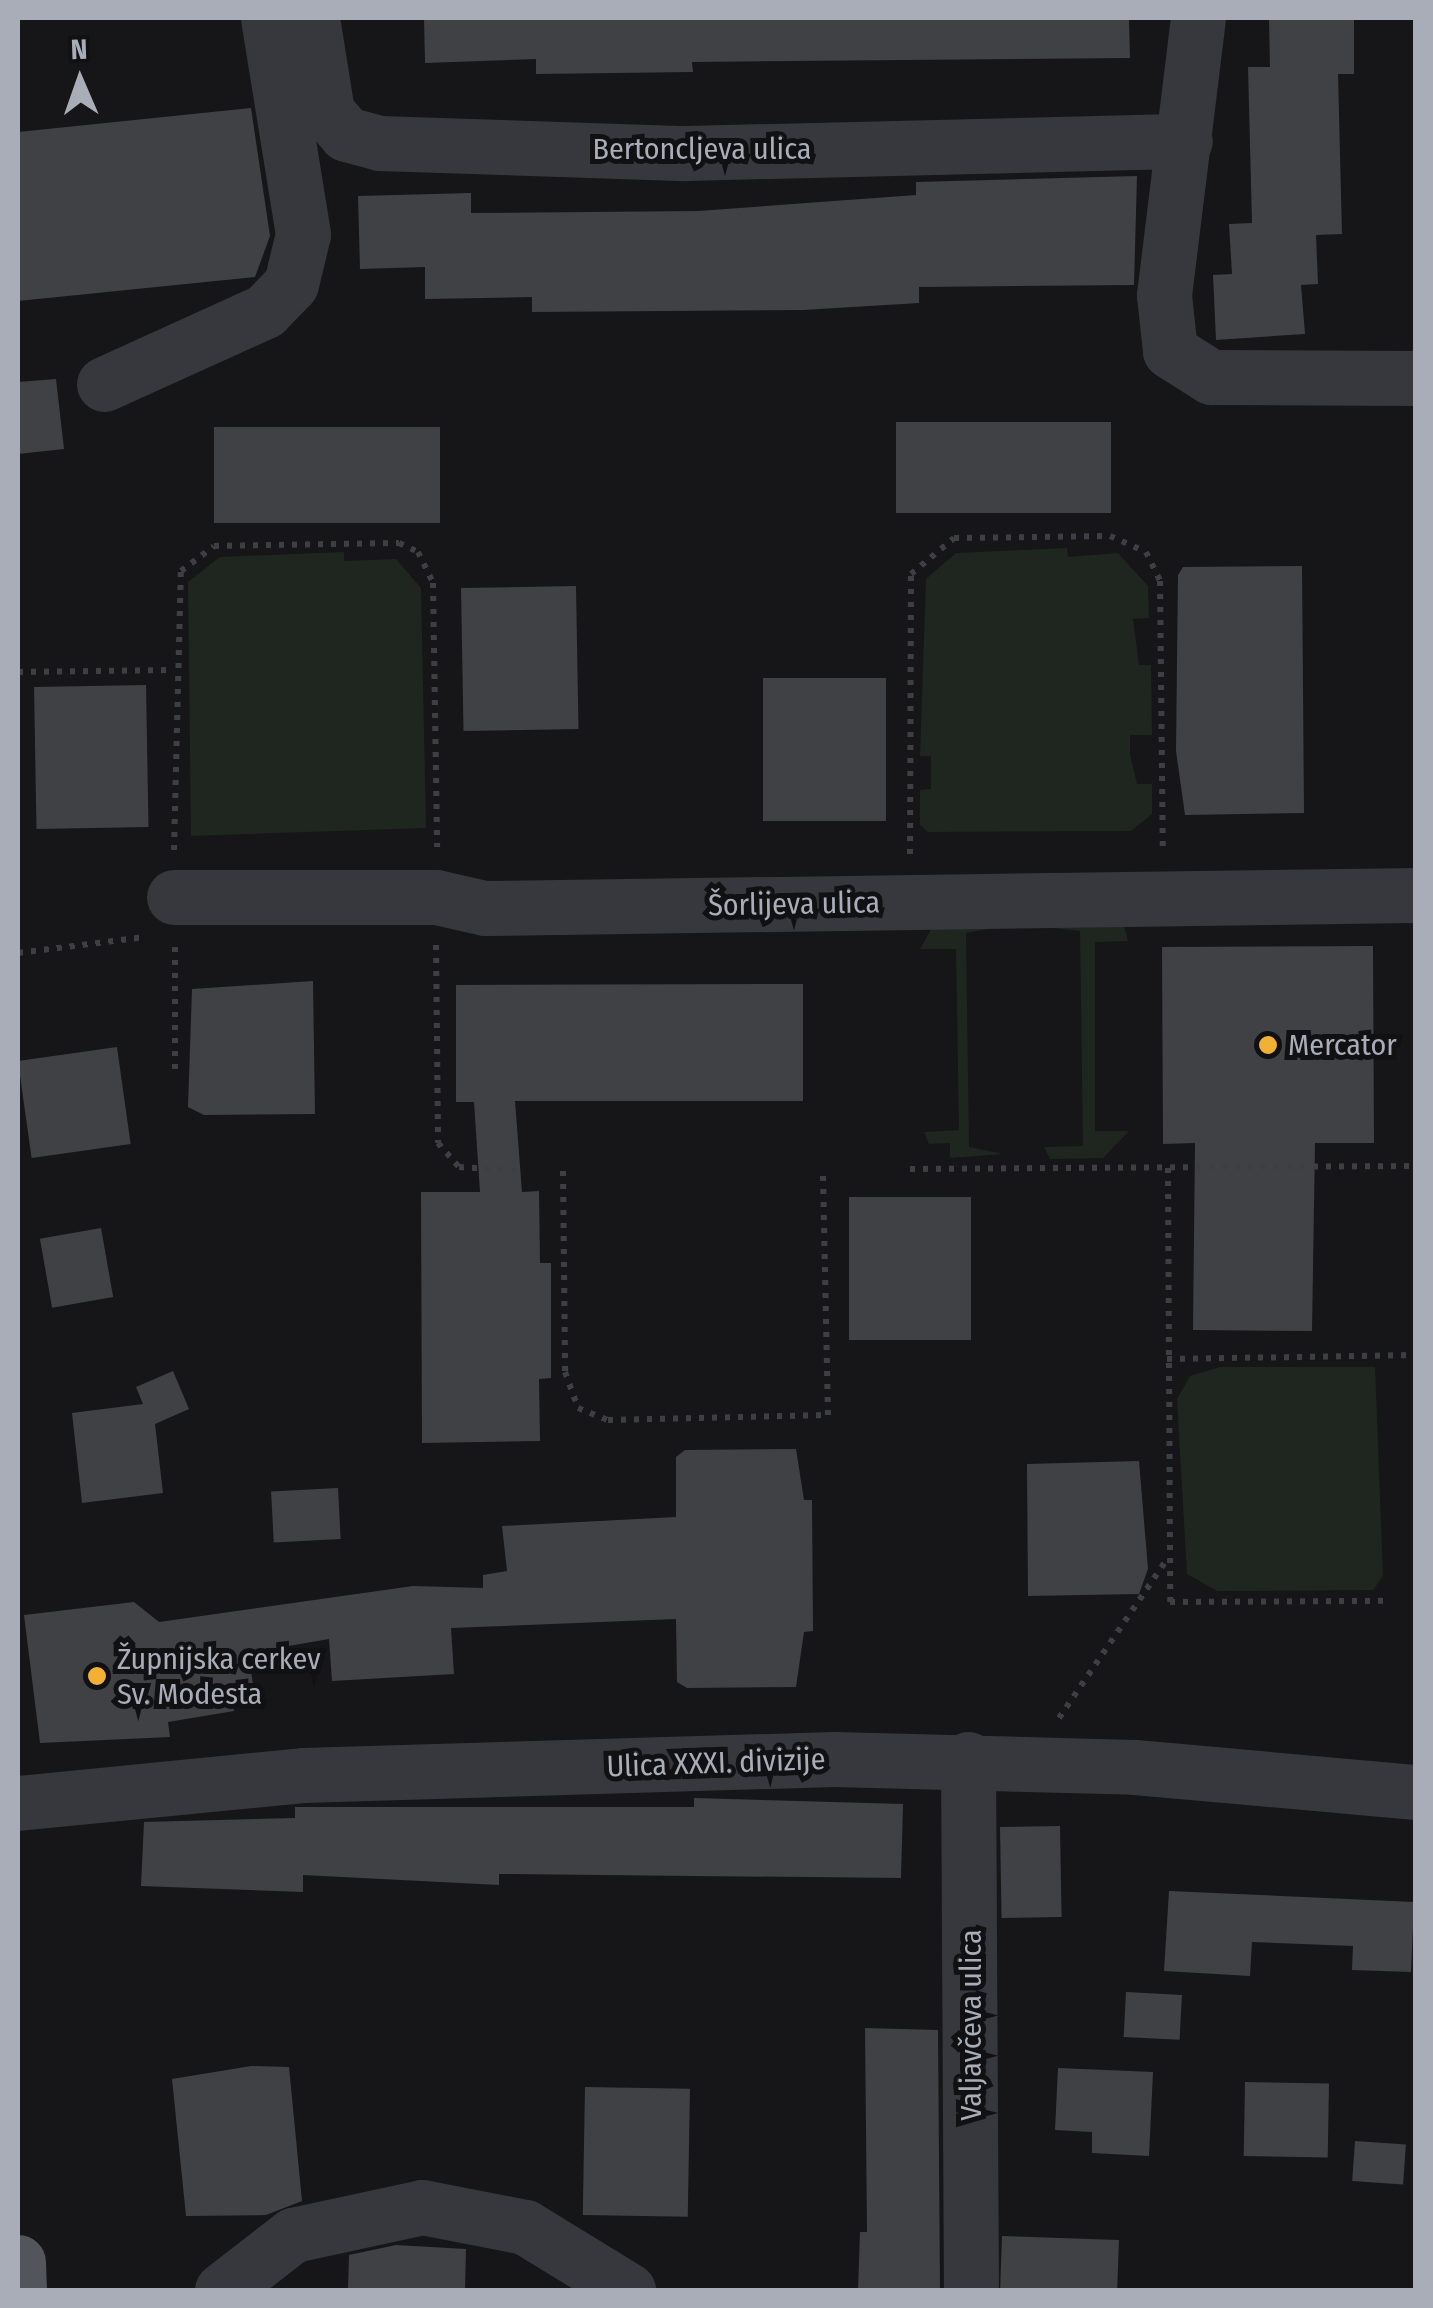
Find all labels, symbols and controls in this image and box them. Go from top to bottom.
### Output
north arrow [30,30,130,130]
text: N [70,33,88,66]
street label: Bertoncljeva ulica [593,131,811,167]
street label: Šorlijeva ulica [708,885,880,923]
place label: Mercator [1288,1027,1397,1063]
marker: Mercator [1257,1034,1279,1056]
place label: Župnijska cerkev Sv. Modesta [117,1641,321,1712]
marker: Župnijska cerkev Sv. Modesta [86,1665,108,1687]
street label: Ulica XXXI. divizije [606,1741,826,1785]
street label: Valjavčeva ulica [953,1929,989,2121]

